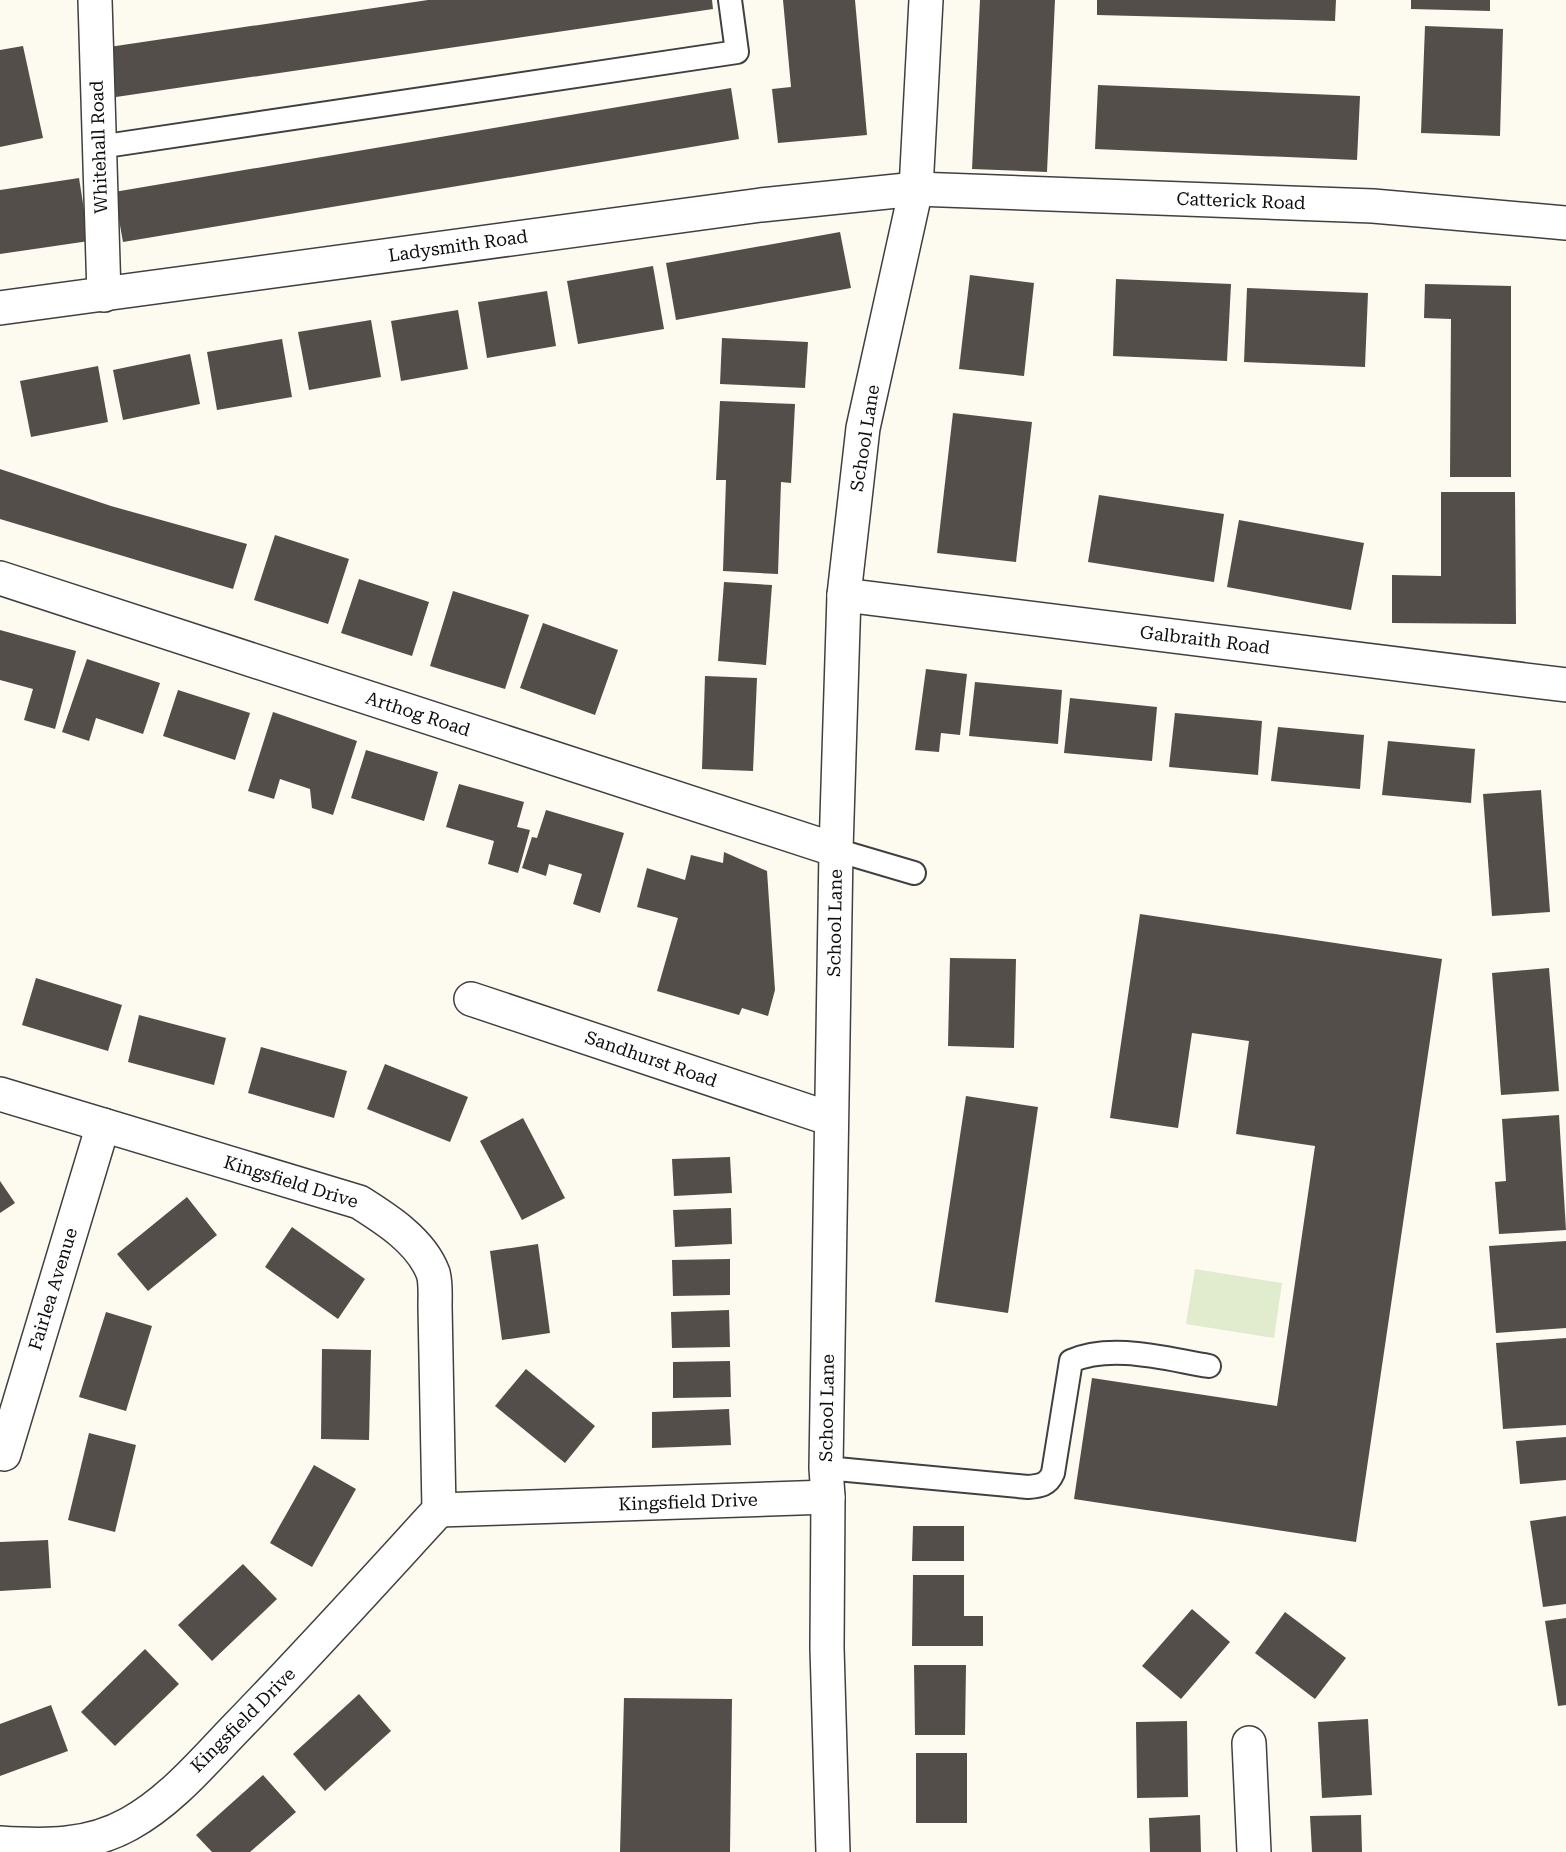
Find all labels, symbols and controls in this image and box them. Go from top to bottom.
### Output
street label: Whitehall Road [86,80,111,214]
street label: Catterick Road [1176,188,1306,213]
street label: Ladysmith Road [387,225,530,266]
street label: School Lane [846,383,883,493]
street label: Galbraith Road [1139,621,1272,658]
street label: Arthog Road [363,687,473,740]
street label: School Lane [823,869,846,977]
street label: Sandhurst Road [582,1026,720,1091]
street label: Kingsfield Drive [221,1151,361,1212]
street label: Fairlea Avenue [24,1225,81,1353]
street label: School Lane [815,1354,838,1462]
street label: Kingsfield Drive [618,1489,758,1514]
street label: Kingsfield Drive [186,1663,299,1776]

